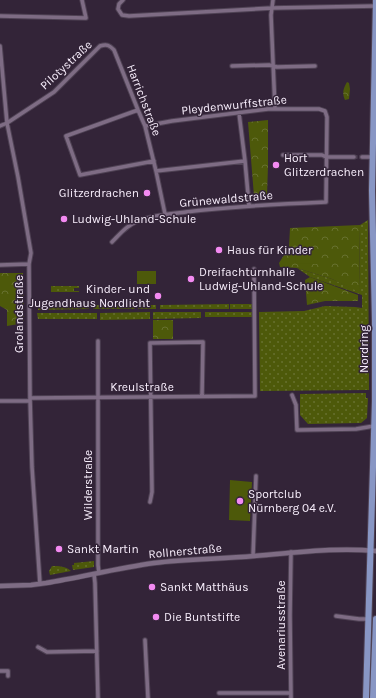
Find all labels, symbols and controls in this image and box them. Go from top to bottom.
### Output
street label: Pilotystraße [37,38,95,92]
street label: Harrichstraße [124,62,164,138]
street label: Pleydenwurffstraße [181,93,287,117]
place label: Hort Glitzerdrachen [284,151,364,179]
marker: Hort Glitzerdrachen [271,160,281,170]
place label: Glitzerdrachen [59,186,139,200]
marker: Glitzerdrachen [142,188,152,198]
street label: Grünewaldstraße [179,188,273,210]
place label: Ludwig-Uhland-Schule [72,212,196,226]
marker: Ludwig-Uhland-Schule [59,214,69,224]
place label: Haus für Kinder [227,243,313,257]
marker: Haus für Kinder [214,245,224,255]
place label: Dreifachturnhalle Ludwig-Uhland-Schule [199,265,323,293]
marker: Dreifachturnhalle Ludwig-Uhland-Schule [186,274,196,284]
street label: Grolandstraße [12,275,26,353]
place label: Kinder- und Jugendhaus Nordlicht [29,282,150,310]
marker: Kinder- und Jugendhaus Nordlicht [153,291,163,301]
street label: Nordring [357,325,371,373]
street label: Kreulstraße [110,380,174,394]
street label: Wilderstraße [81,450,95,520]
place label: Sportclub Nürnberg 04 e.V. [248,487,336,515]
marker: Sportclub Nürnberg 04 e.V. [235,496,245,506]
street label: Rollnerstraße [148,541,222,561]
place label: Sankt Martin [67,542,139,556]
marker: Sankt Martin [54,544,64,554]
place label: Sankt Matthäus [160,580,248,594]
street label: Avenariusstraße [274,580,288,670]
marker: Sankt Matthäus [147,582,157,592]
place label: Die Buntstifte [164,610,240,624]
marker: Die Buntstifte [151,612,161,622]

